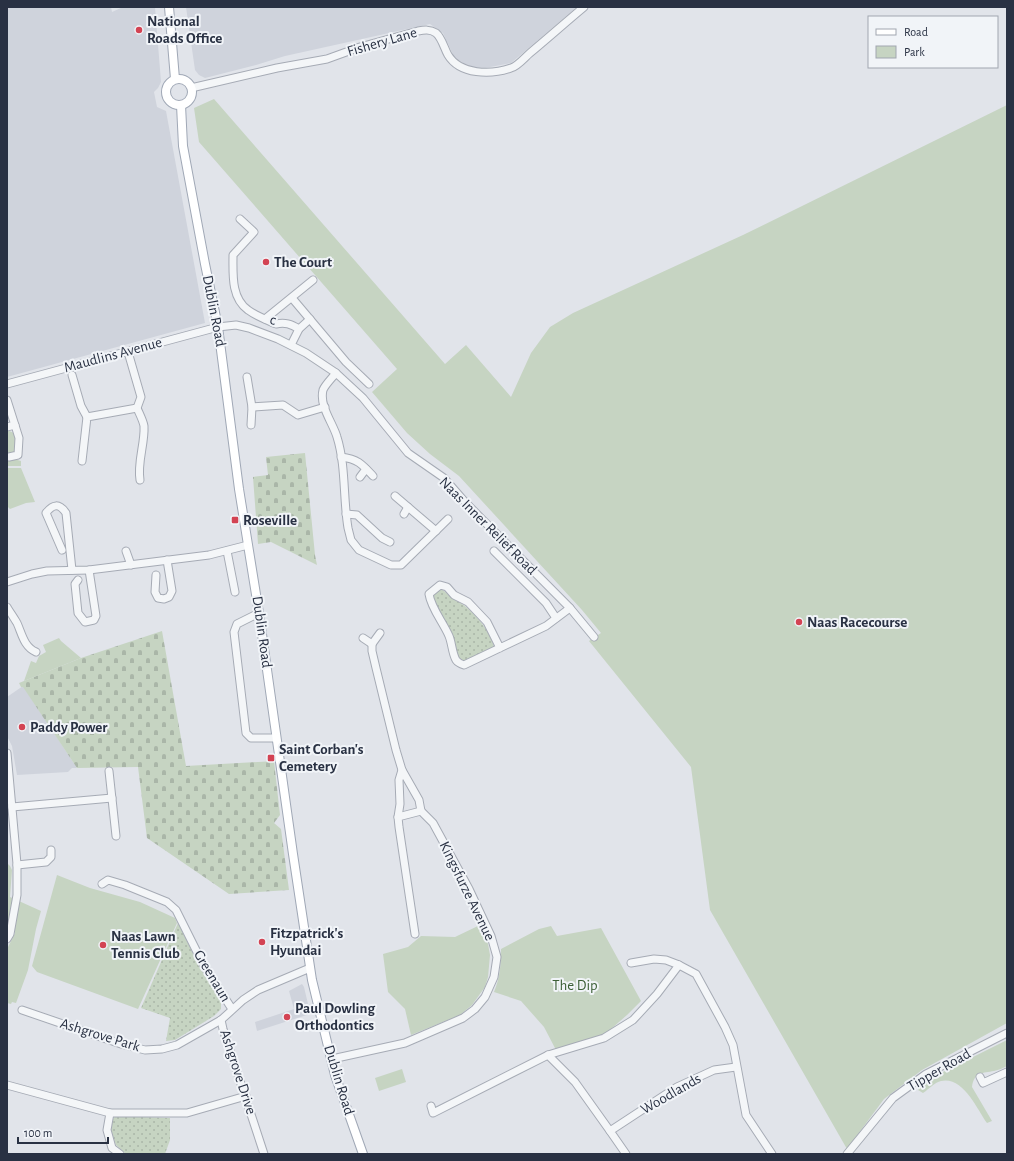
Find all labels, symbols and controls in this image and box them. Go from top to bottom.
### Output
place label: National Roads Office [147,14,222,46]
legend [868,16,998,68]
marker: National Roads Office [134,25,144,35]
street label: Fishery Lane [345,25,419,59]
text: Road [904,26,928,38]
text: Park [904,46,925,58]
place label: The Court [274,255,332,270]
marker: The Court [261,257,271,267]
street label: Dublin Road [200,274,228,348]
street label: c [268,312,278,328]
street label: Maudlins Avenue [62,335,164,375]
street label: Naas Inner Relief Road [436,474,540,578]
place label: Roseville [243,513,297,528]
marker: Roseville [230,515,240,525]
street label: Dublin Road [250,595,274,669]
place label: Naas Racecourse [807,615,907,630]
marker: Naas Racecourse [794,617,804,627]
place label: Paddy Power [30,720,108,735]
marker: Paddy Power [17,722,27,732]
place label: Saint Corban's Cemetery [279,742,364,774]
marker: Saint Corban's Cemetery [266,753,276,763]
street label: Kingsfurze Avenue [436,839,498,943]
place label: Fitzpatrick's Hyundai [270,926,343,958]
place label: Naas Lawn Tennis Club [111,929,180,961]
marker: Fitzpatrick's Hyundai [257,937,267,947]
marker: Naas Lawn Tennis Club [98,940,108,950]
street label: Greenaun [191,948,233,1004]
park label: The Dip [552,978,598,993]
place label: Paul Dowling Orthodontics [295,1001,375,1033]
marker: Paul Dowling Orthodontics [282,1012,292,1022]
street label: Ashgrove Park [58,1016,142,1054]
street label: Ashgrove Drive [217,1028,259,1116]
street label: Dublin Road [321,1043,357,1117]
street label: Tipper Road [905,1046,973,1094]
street label: Woodlands [638,1071,704,1117]
scale bar [18,1119,108,1145]
text: 100 m [24,1127,52,1139]

